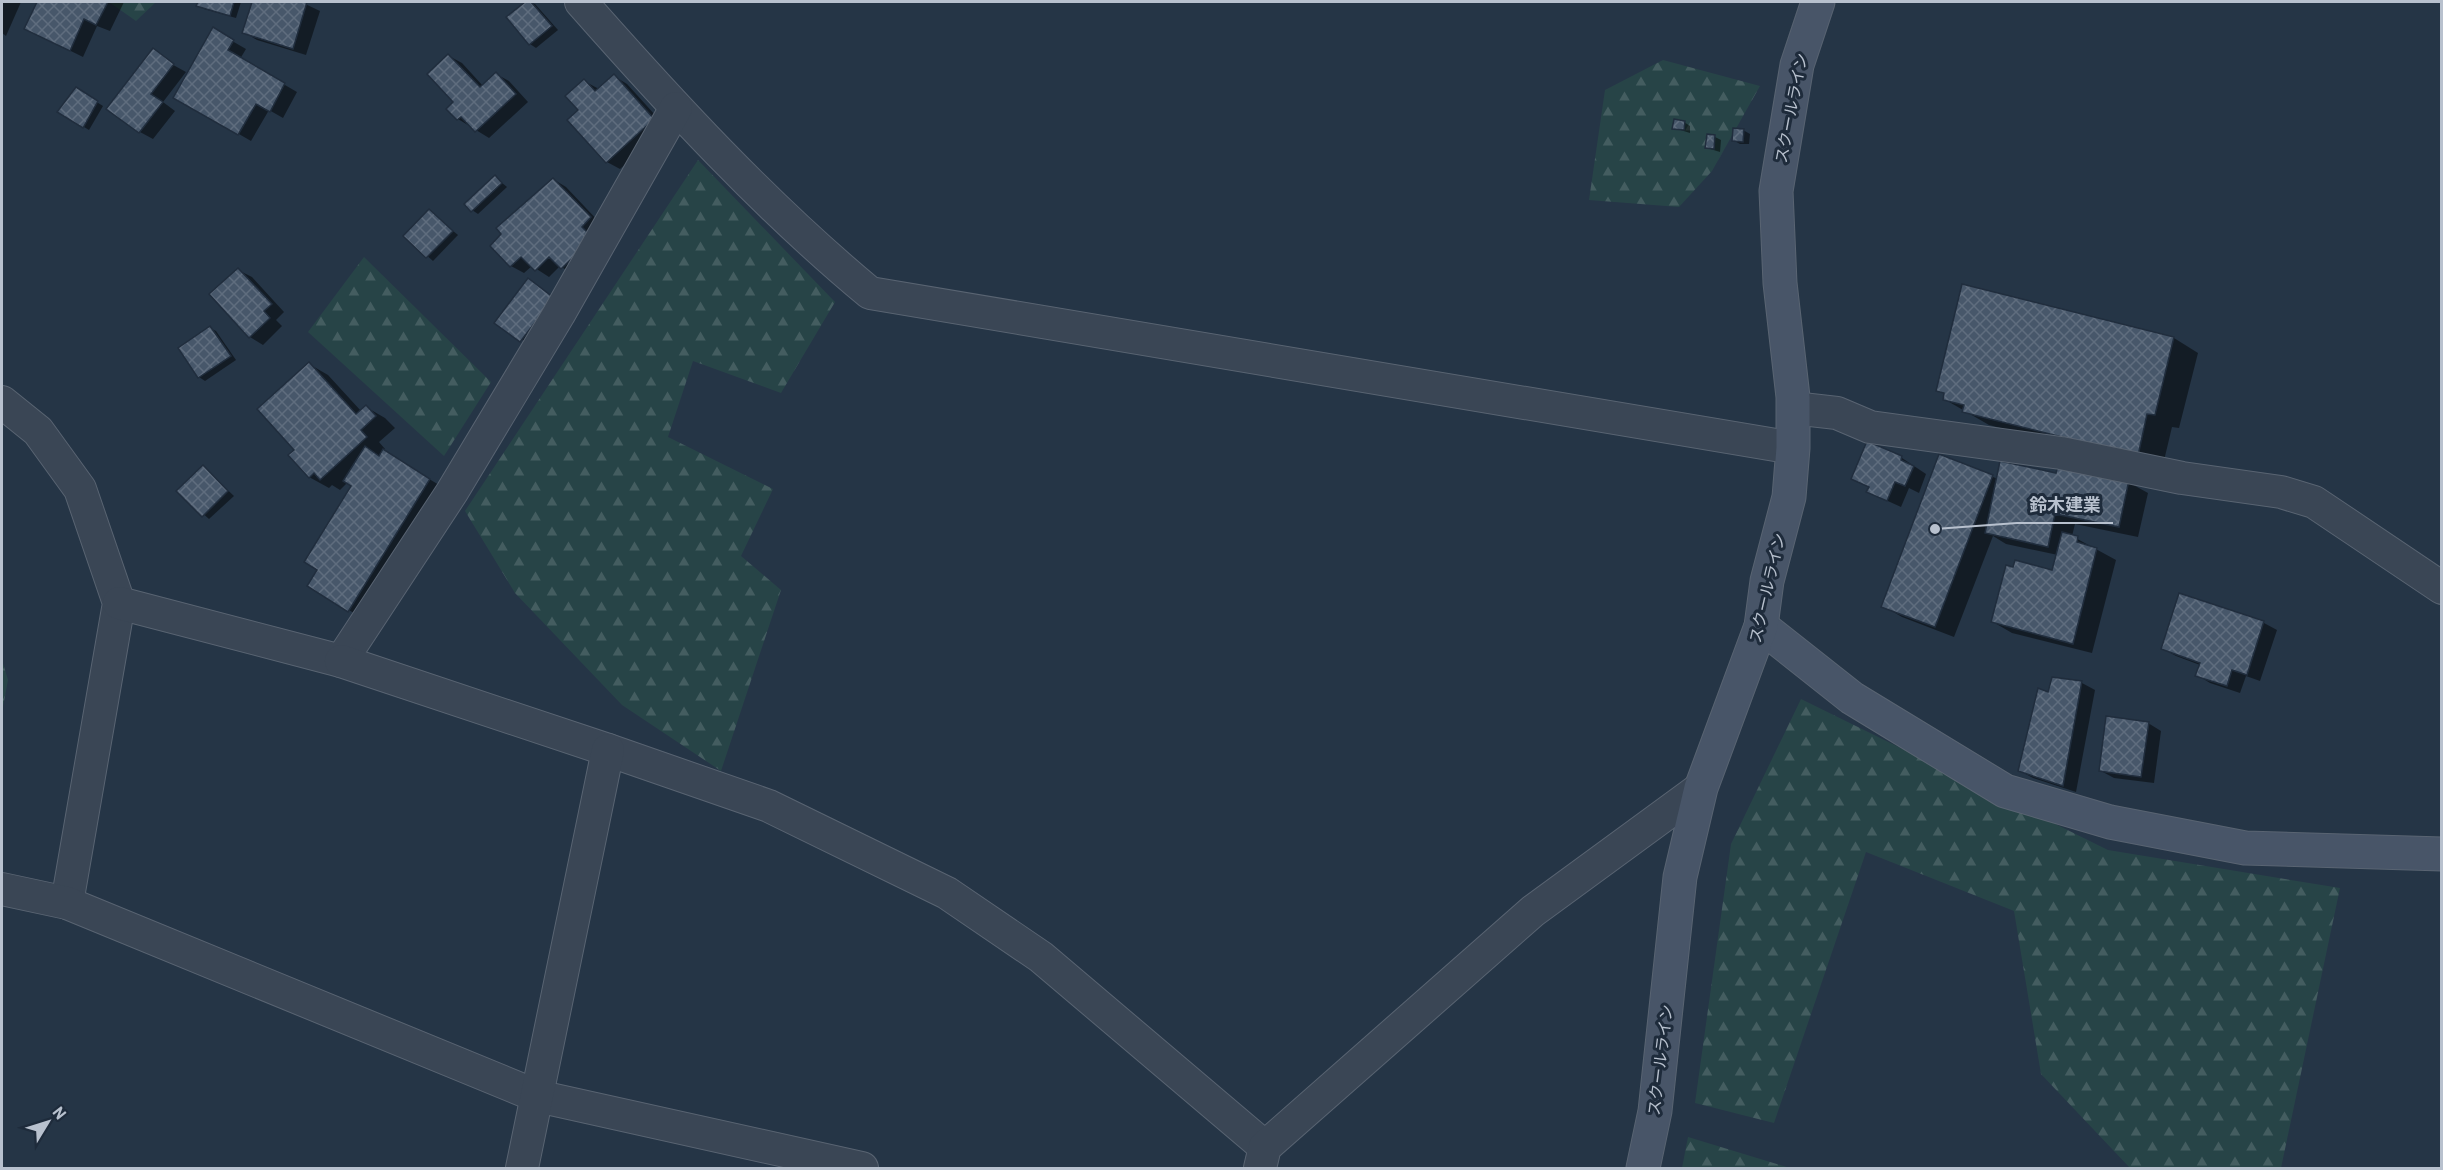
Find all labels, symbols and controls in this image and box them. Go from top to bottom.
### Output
street label: スクールライン [1770,51,1811,165]
callout: 鈴木建業 [2017,487,2113,523]
text: 鈴木建業 [2029,493,2101,515]
street label: スクールライン [1745,531,1788,645]
street label: スクールライン [1643,1003,1676,1117]
north arrow [18,1092,78,1152]
text: N [49,1102,71,1122]

